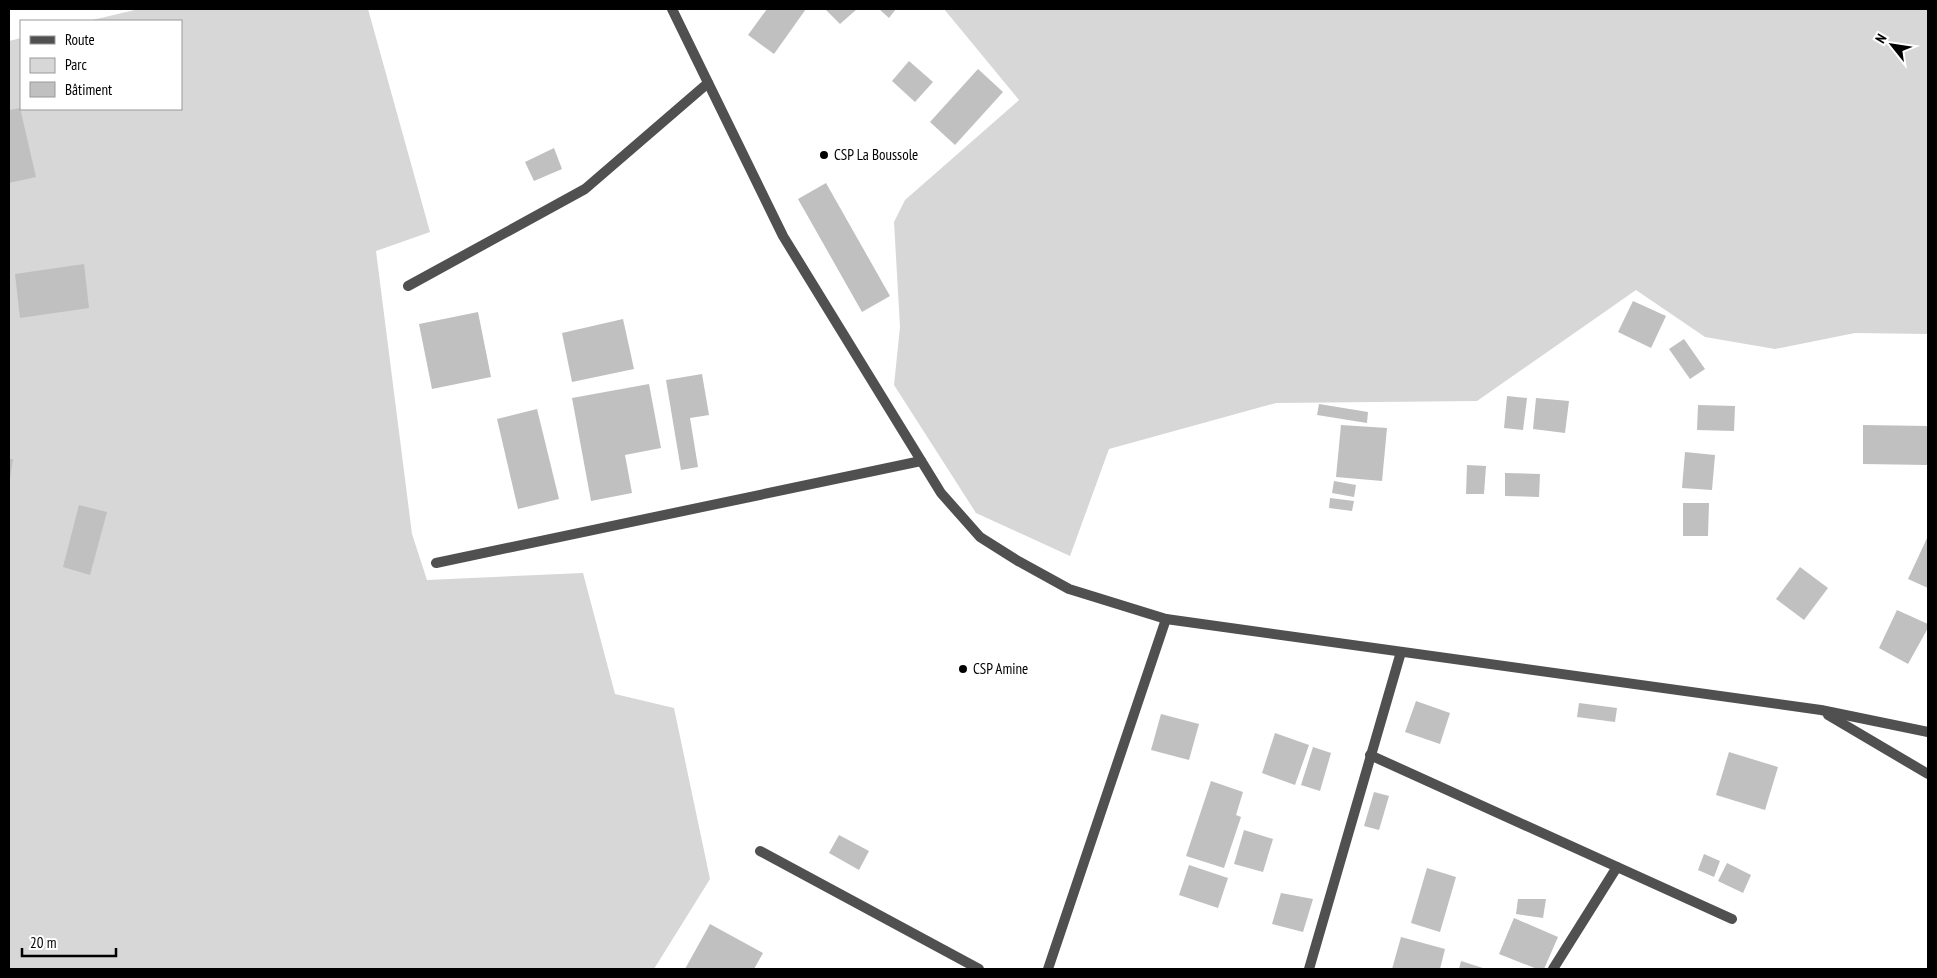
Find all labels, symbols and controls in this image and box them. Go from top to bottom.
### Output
legend [20,20,182,110]
north arrow [1867,20,1917,70]
text: Route [65,30,95,49]
text: N [1871,31,1890,46]
text: Parc [65,55,87,74]
text: Bâtiment [65,80,112,99]
place label: CSP La Boussole [834,145,918,164]
marker: CSP La Boussole [818,149,830,161]
place label: CSP Amine [973,659,1028,678]
marker: CSP Amine [957,663,969,675]
scale bar [22,926,116,958]
text: 20 m [30,933,56,952]

